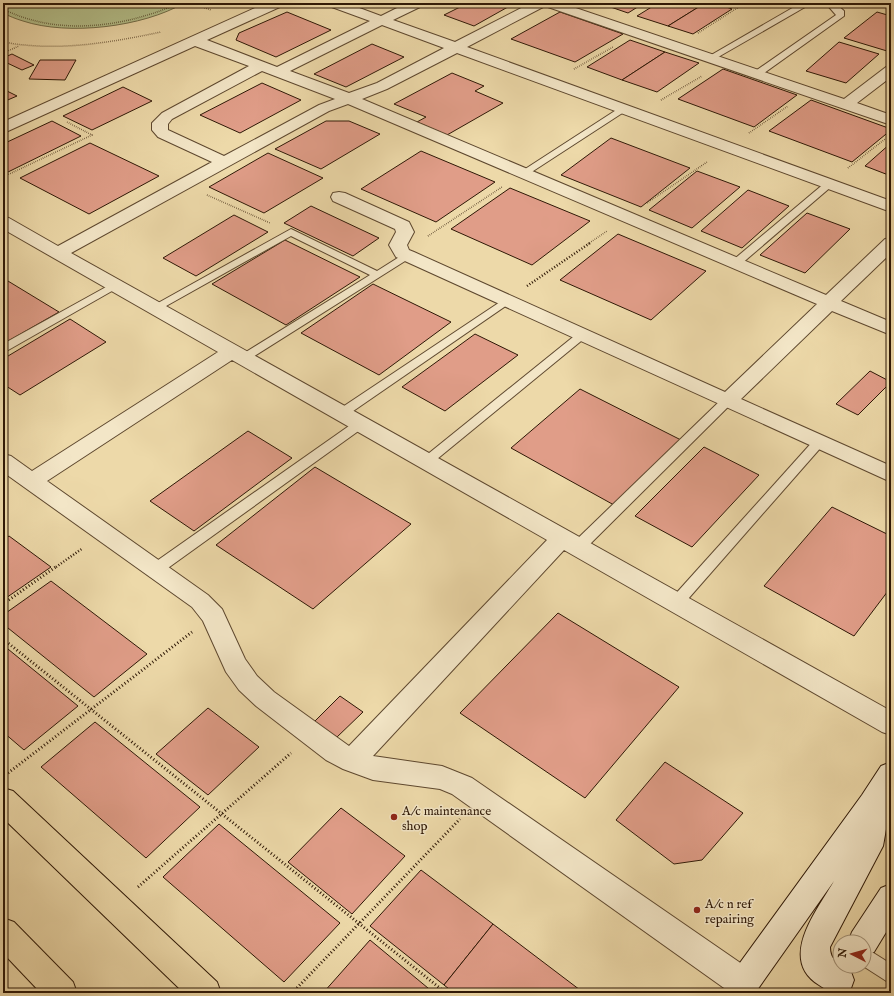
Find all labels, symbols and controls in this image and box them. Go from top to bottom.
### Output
place label: A/c maintenance shop [401,803,491,835]
marker: A/c maintenance shop [389,812,399,822]
place label: A/c n ref repairing [704,896,755,928]
marker: A/c n ref repairing [692,905,702,915]
north arrow [832,934,872,974]
text: N [835,947,851,960]

